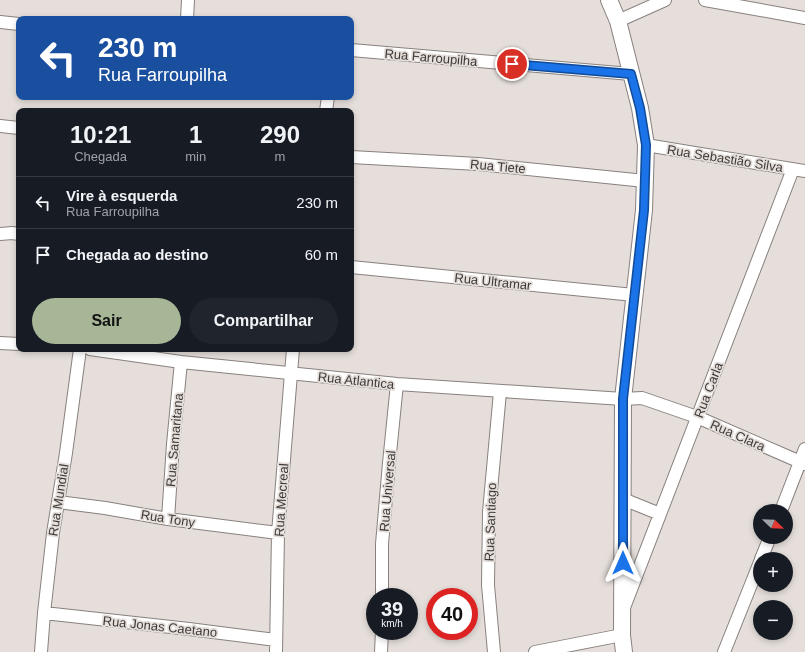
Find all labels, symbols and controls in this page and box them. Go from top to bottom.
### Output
icon: left [32,32,84,84]
text: 230 m [98,32,177,63]
street label: Rua Farroupilha [384,46,479,69]
pin [495,47,529,81]
icon: arrive [501,53,523,75]
text: Rua Farroupilha [98,65,227,85]
text: 10:21 [70,121,131,148]
text: 1 [189,121,202,148]
text: 290 [260,121,300,148]
street label: Rua Sebastião Silva [666,142,785,175]
text: Chegada [74,149,127,164]
text: min [185,149,206,164]
text: m [275,149,285,164]
street label: Rua Tiete [470,157,526,176]
text: Vire à esquerda [66,187,177,204]
icon: left [32,192,54,214]
text: 230 m [296,194,338,211]
text: Rua Farroupilha [66,204,159,219]
icon: arrive [32,244,54,266]
text: Chegada ao destino [66,246,209,263]
text: 60 m [305,246,338,263]
street label: Rua Ultramar [454,270,533,293]
button: Sair [32,298,181,344]
button: Compartilhar [189,298,338,344]
street label: Rua Carla [691,359,726,420]
street label: Rua Atlantica [317,369,396,392]
street label: Rua Samaritana [163,392,186,487]
street label: Rua Clara [708,417,768,455]
street label: Rua Universal [376,450,399,532]
street label: Rua Mundial [45,463,72,537]
street label: Rua Mecreal [271,463,292,537]
street label: Rua Santiago [482,482,499,562]
north arrow [753,504,793,544]
map controls [753,504,793,640]
street label: Rua Tony [140,507,197,530]
position arrow [602,542,644,584]
button: + [753,552,793,592]
speed limit sign: 40 [426,588,478,640]
text: 39 [381,598,403,620]
button: − [753,600,793,640]
street label: Rua Jonas Caetano [102,613,218,640]
text: km/h [381,618,403,629]

